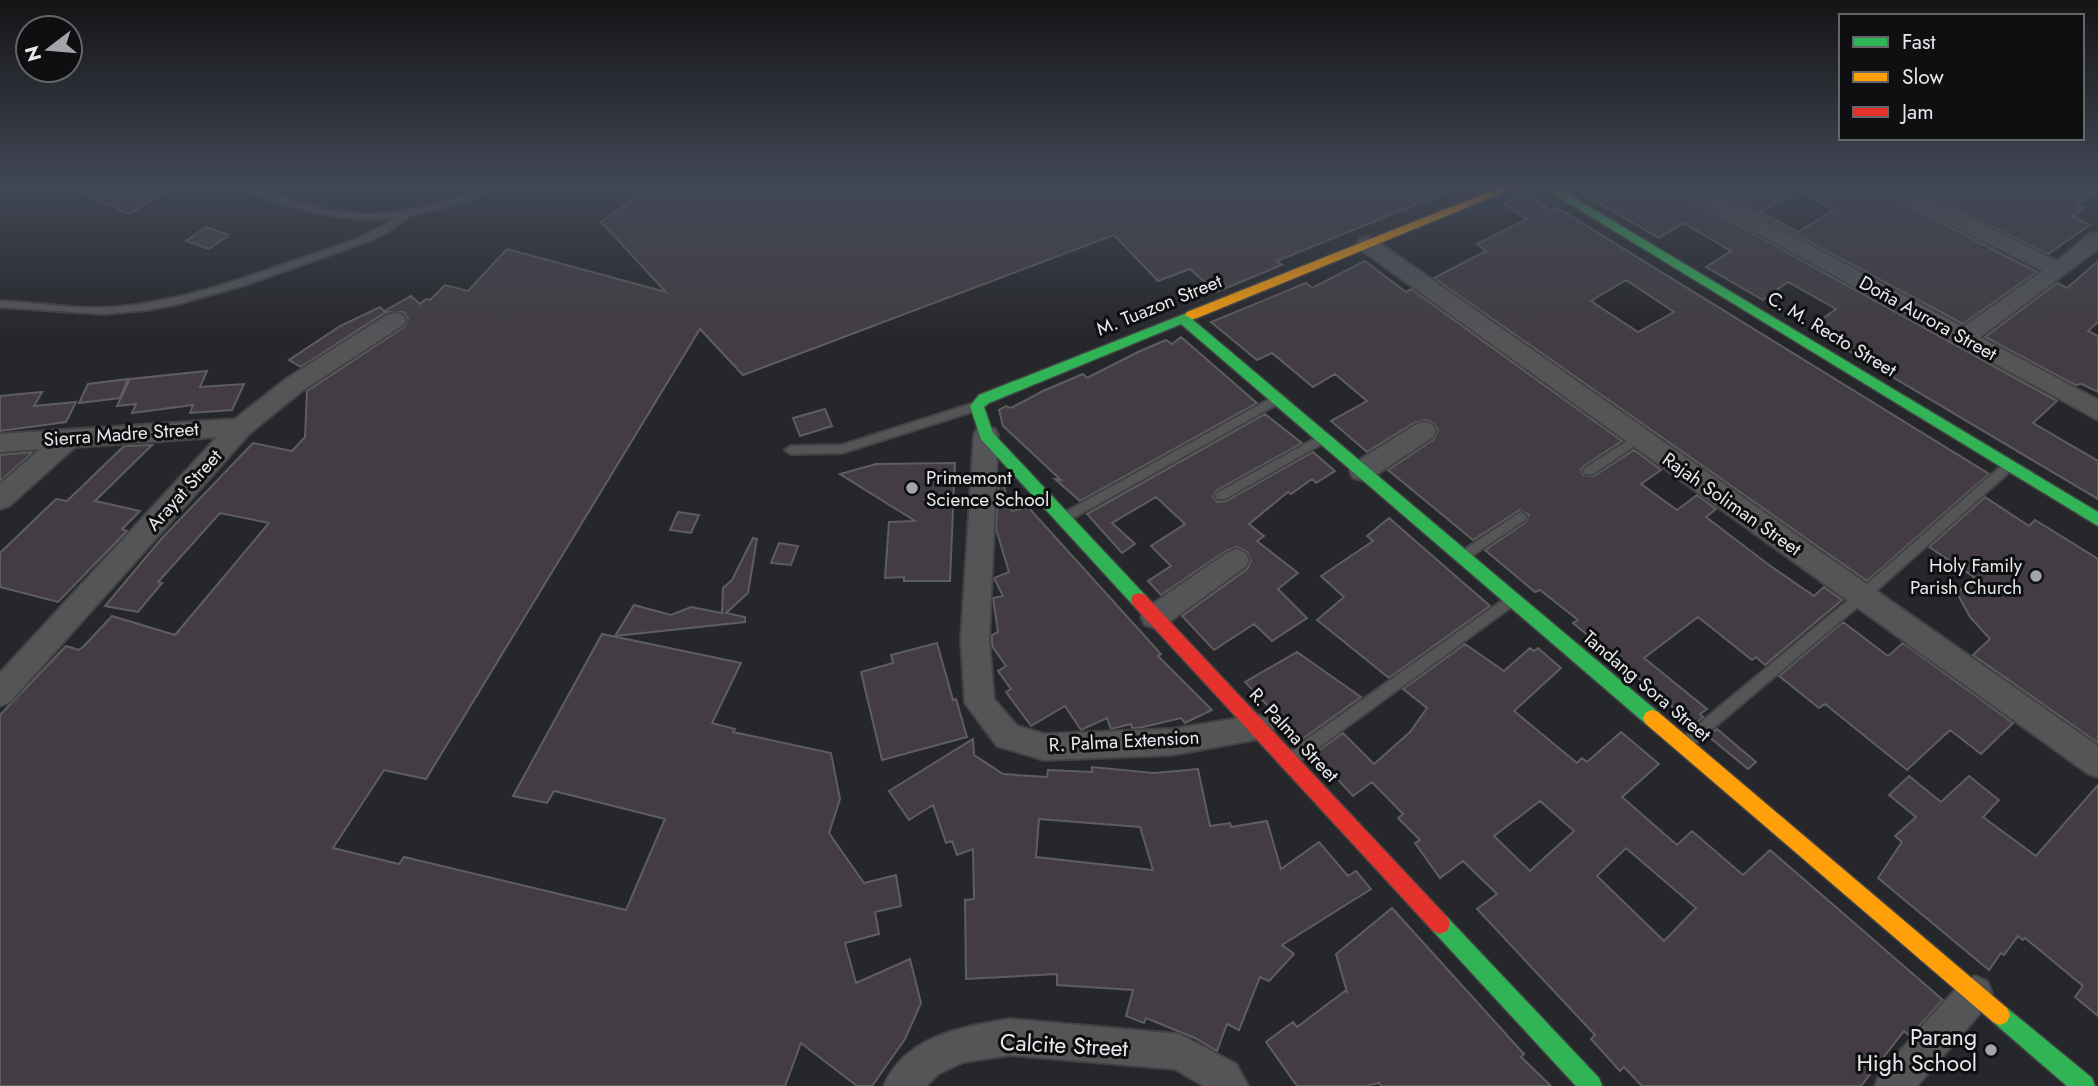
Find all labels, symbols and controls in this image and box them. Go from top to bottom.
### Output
north arrow [14,14,84,84]
legend [1839,14,2084,140]
text: Fast [1902,27,1935,57]
text: N [18,43,48,65]
text: Slow [1902,62,1944,92]
text: Jam [1899,97,1934,127]
street label: M. Tuazon Street [1092,267,1226,342]
street label: Doña Aurora Street [1854,269,2002,367]
street label: C. M. Recto Street [1762,285,1902,383]
street label: Sierra Madre Street [43,415,200,453]
street label: Arayat Street [140,443,228,537]
street label: Rajah Soliman Street [1657,446,1807,562]
place label: Primemont Science School [926,464,1049,513]
marker: Primemont Science School [904,480,920,496]
place label: Holy Family Parish Church [1910,552,2023,601]
marker: Holy Family Parish Church [2028,568,2044,584]
street label: Tandang Sora Street [1577,624,1717,748]
street label: R. Palma Street [1243,682,1345,789]
street label: R. Palma Extension [1048,724,1200,758]
place label: Parang High School [1856,1020,1977,1080]
street label: Calcite Street [999,1025,1129,1065]
marker: Parang High School [1983,1042,1999,1058]

